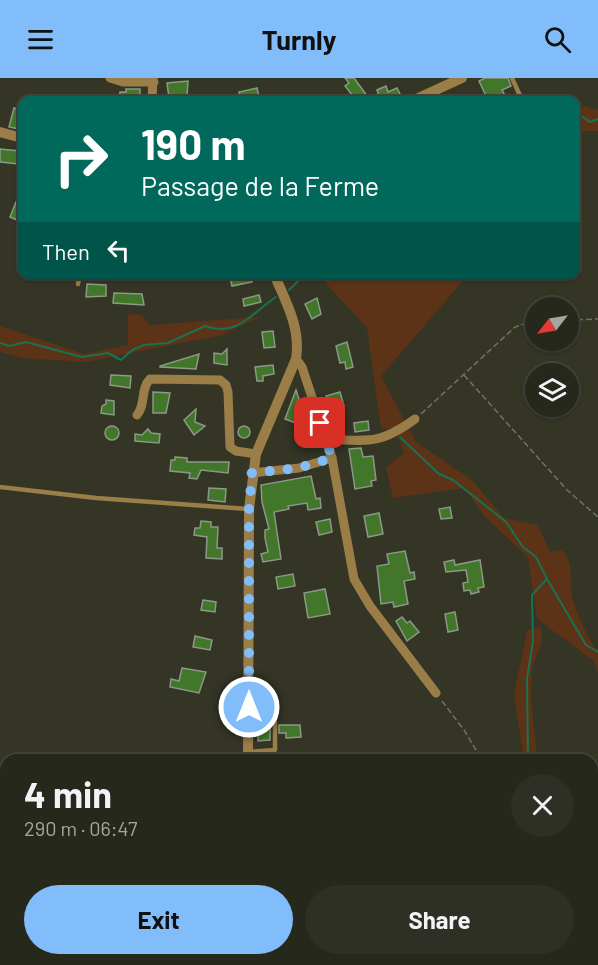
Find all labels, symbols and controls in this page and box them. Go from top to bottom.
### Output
icon: menu [24,23,57,56]
text: Turnly [262,23,336,55]
icon: search [541,23,574,56]
text: 190 m [141,118,246,168]
icon: right [42,120,120,198]
text: Passage de la Ferme [141,169,379,201]
icon: left [102,234,135,267]
text: Then [42,238,90,264]
north arrow [525,297,579,351]
map controls [525,297,579,417]
button: layers [525,363,579,417]
pin [294,397,345,448]
icon: arrive [303,406,336,439]
position arrow [217,675,281,739]
text: 4 min [24,772,112,815]
button: close [511,774,574,837]
text: 290 m · 06:47 [24,816,137,840]
button: Exit [24,885,293,954]
button: Share [305,885,574,954]

